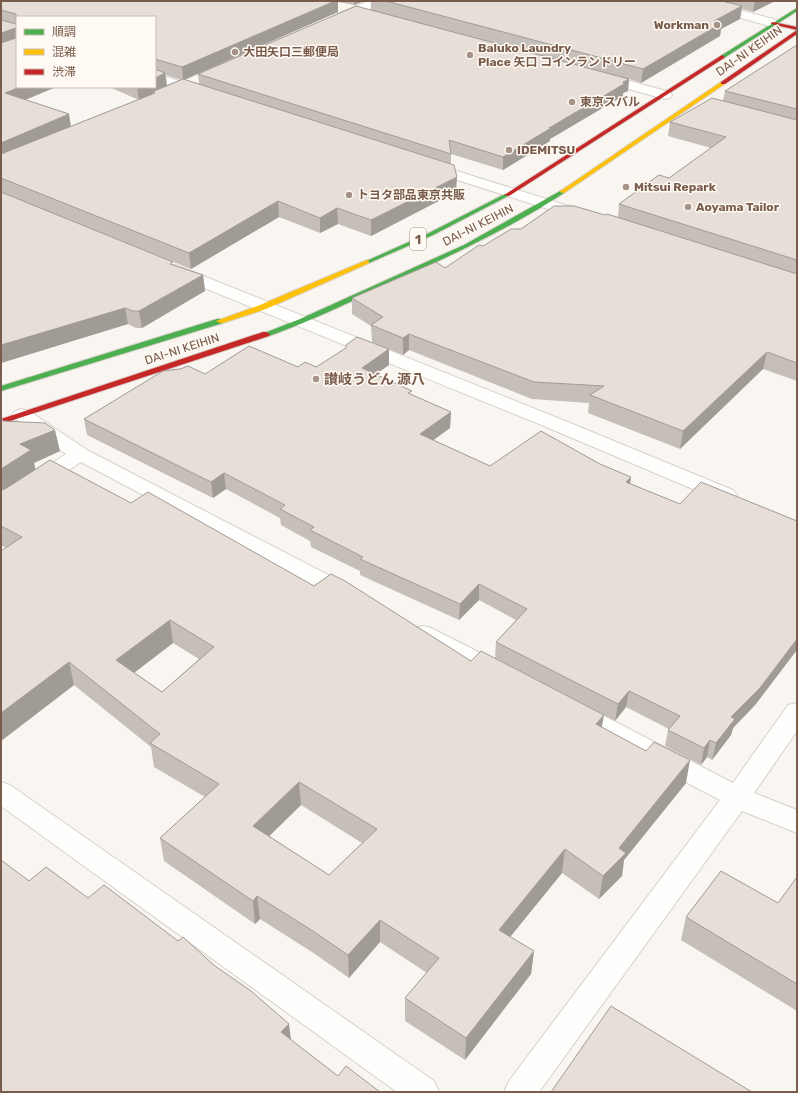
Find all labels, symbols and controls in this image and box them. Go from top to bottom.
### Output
legend [16,16,156,88]
place label: Workman [654,18,709,32]
marker: Workman [712,20,722,30]
street label: DAI-NI KEIHIN [713,23,785,79]
text: 順調 [52,25,76,39]
place label: Baluko Laundry Place 矢口 コインランドリー [478,41,636,69]
text: 混雑 [52,45,76,59]
place label: 大田矢口三郵便局 [243,45,339,59]
marker: 大田矢口三郵便局 [230,47,240,57]
marker: Baluko Laundry Place 矢口 コインランドリー [465,50,475,60]
text: 渋滞 [52,65,76,79]
place label: 東京スバル [580,95,640,109]
marker: 東京スバル [567,97,577,107]
place label: IDEMITSU [517,143,575,157]
marker: IDEMITSU [504,145,514,155]
place label: Mitsui Repark [634,180,716,194]
marker: Mitsui Repark [621,182,631,192]
place label: トヨタ部品東京共販 [357,188,465,202]
marker: トヨタ部品東京共販 [344,190,354,200]
place label: Aoyama Tailor [696,200,780,214]
street label: DAI-NI KEIHIN [440,201,516,249]
marker: Aoyama Tailor [683,202,693,212]
road number: 1 [410,228,426,250]
street label: DAI-NI KEIHIN [143,330,221,368]
place label: 讃岐うどん 源八 [324,371,425,388]
marker: 讃岐うどん 源八 [311,374,321,384]

